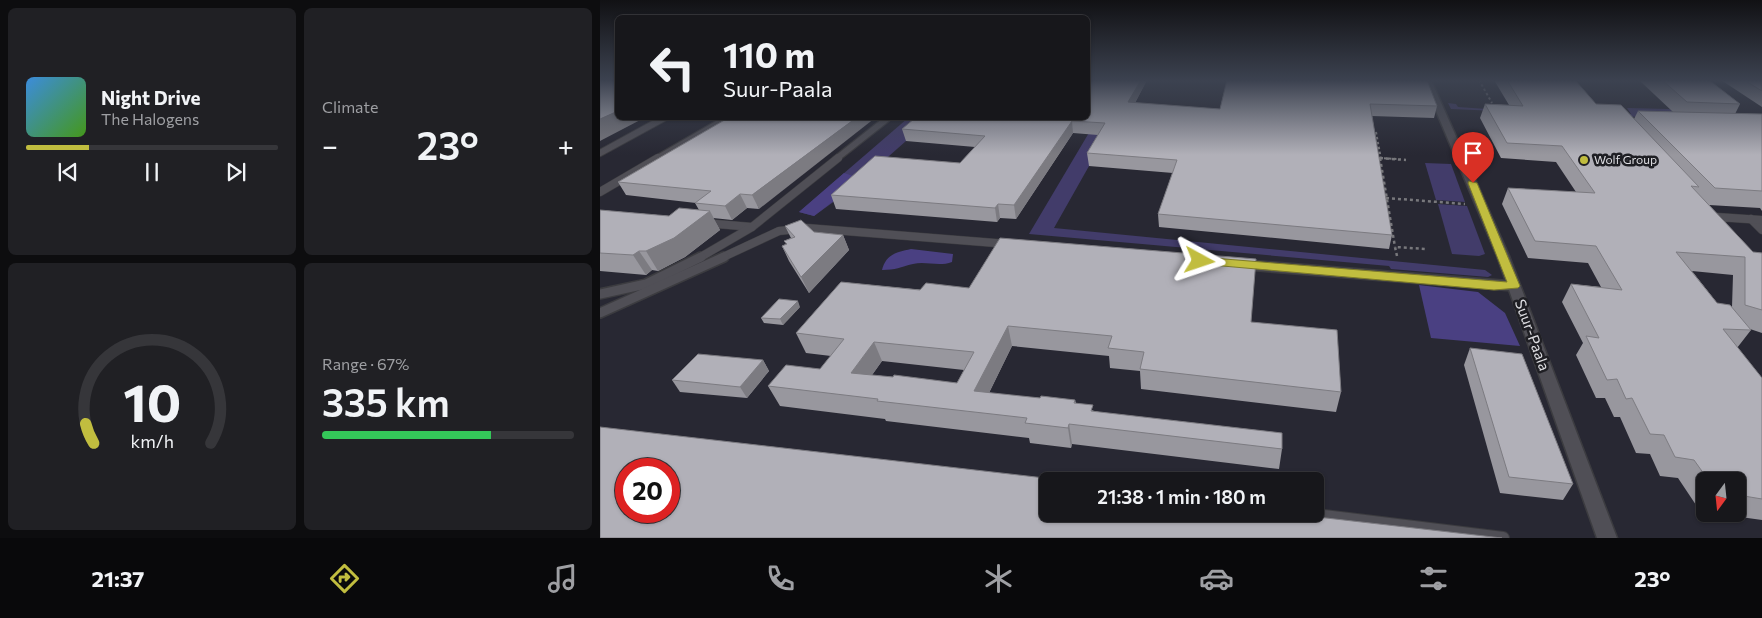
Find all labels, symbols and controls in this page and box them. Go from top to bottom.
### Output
text: 110 m [723,32,815,75]
icon: left [640,35,705,100]
text: Suur-Paala [723,75,832,102]
text: Night Drive [101,86,201,109]
text: Climate [322,97,378,116]
text: The Halogens [101,109,199,128]
text: 23° [417,121,479,168]
text: − [322,128,338,162]
text: + [558,128,574,162]
pin [1452,132,1494,183]
icon: arrive [1459,139,1487,167]
place label: Wolf Group [1594,152,1657,166]
marker: Wolf Group [1578,154,1590,166]
icon: previous [54,158,82,186]
icon: pause [138,158,166,186]
icon: next [222,158,250,186]
position arrow [1173,234,1225,286]
street label: Suur-Paala [1512,297,1554,373]
text: Range · 67% [322,354,409,373]
text: 10 [123,369,181,433]
text: 335 km [322,378,450,425]
text: km/h [130,430,174,452]
speed limit sign: 20 [615,458,680,523]
north arrow [1696,472,1746,522]
map controls [1696,472,1746,522]
text: 21:38 · 1 min · 180 m [1097,485,1266,508]
icon: directions [327,561,362,596]
icon: music [545,561,580,596]
icon: phone [763,561,798,596]
icon: climate [981,561,1016,596]
icon: car [1199,561,1234,596]
icon: filters [1416,561,1451,596]
text: 21:37 [91,565,144,592]
text: 23° [1634,565,1671,592]

